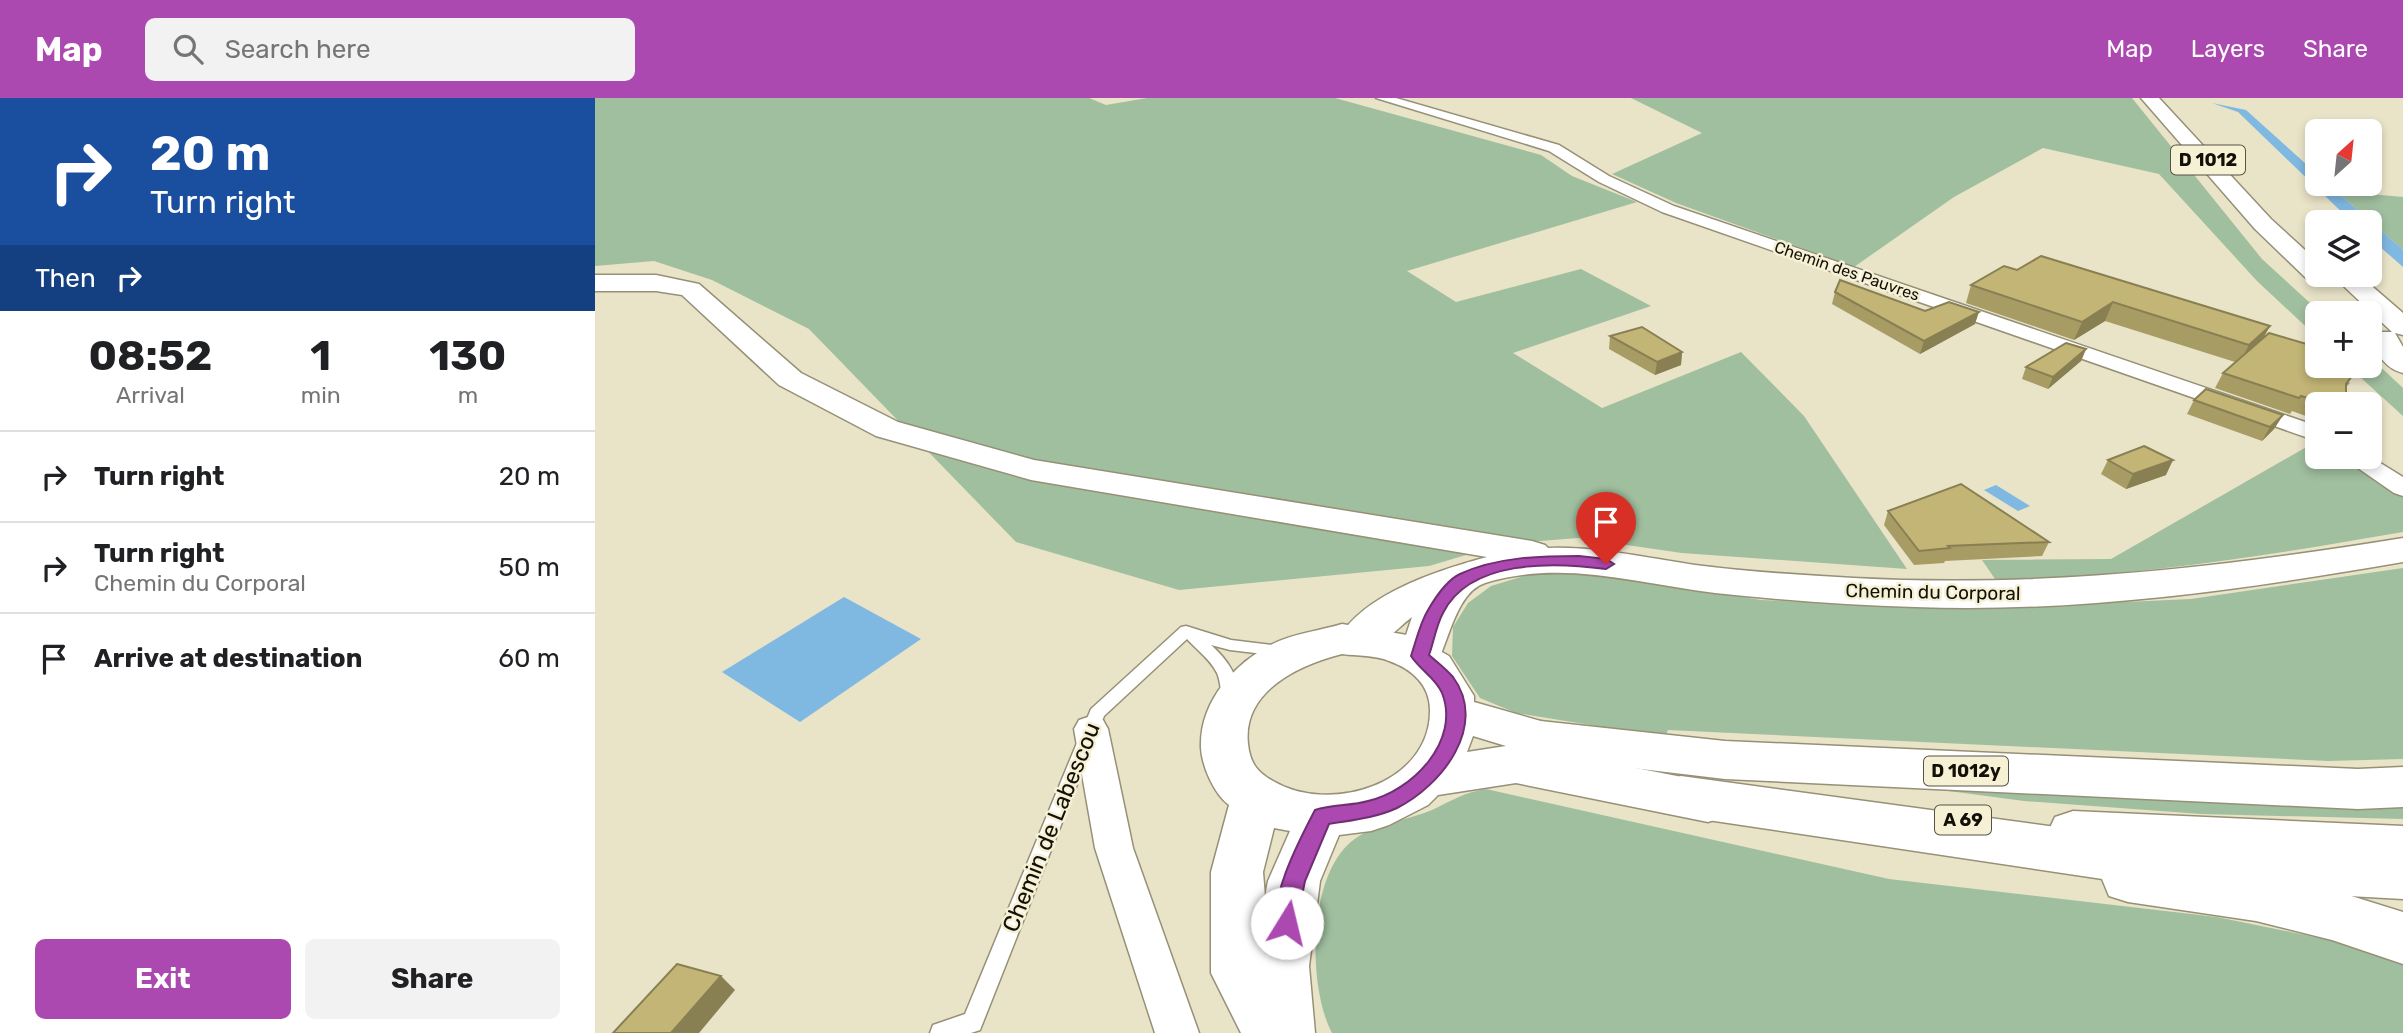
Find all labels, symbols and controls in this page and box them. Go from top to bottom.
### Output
search box [145,18,635,81]
text: Map [35,30,103,69]
icon: search [169,30,207,68]
text: Search here [225,34,370,65]
text: Map [2106,35,2153,63]
text: Layers [2191,35,2265,63]
text: Share [2303,35,2368,63]
north arrow [2305,119,2382,196]
map controls [2305,119,2382,469]
text: 20 m [150,124,271,182]
icon: right [35,126,126,217]
road number: D 1012 [2171,146,2245,174]
text: Turn right [150,183,295,221]
button: layers [2305,210,2382,287]
street label: Chemin des Pauvres [1772,237,1922,305]
icon: right [110,259,148,297]
text: Then [35,263,96,294]
button: + [2305,301,2382,378]
text: 08:52 [89,331,212,381]
text: 1 [310,331,331,381]
text: 130 [429,331,506,381]
text: Arrival [116,381,185,409]
text: min [301,381,341,409]
text: m [458,381,478,409]
button: − [2305,392,2382,469]
icon: right [35,458,73,496]
text: Turn right [94,461,224,492]
text: 20 m [499,461,560,492]
pin [1576,492,1636,564]
icon: arrive [1587,503,1625,541]
text: Turn right [94,538,224,569]
icon: right [35,549,73,587]
text: 50 m [499,552,560,583]
text: Chemin du Corporal [94,569,306,597]
street label: Chemin du Corporal [1845,579,2021,605]
icon: arrive [35,640,73,678]
text: Arrive at destination [94,643,362,674]
text: 60 m [498,643,560,674]
street label: Chemin de Labescou [996,718,1106,936]
road number: D 1012y [1924,756,2008,786]
road number: A 69 [1935,806,1991,834]
position arrow [1250,886,1324,960]
button: Exit [35,939,291,1019]
button: Share [305,939,560,1019]

